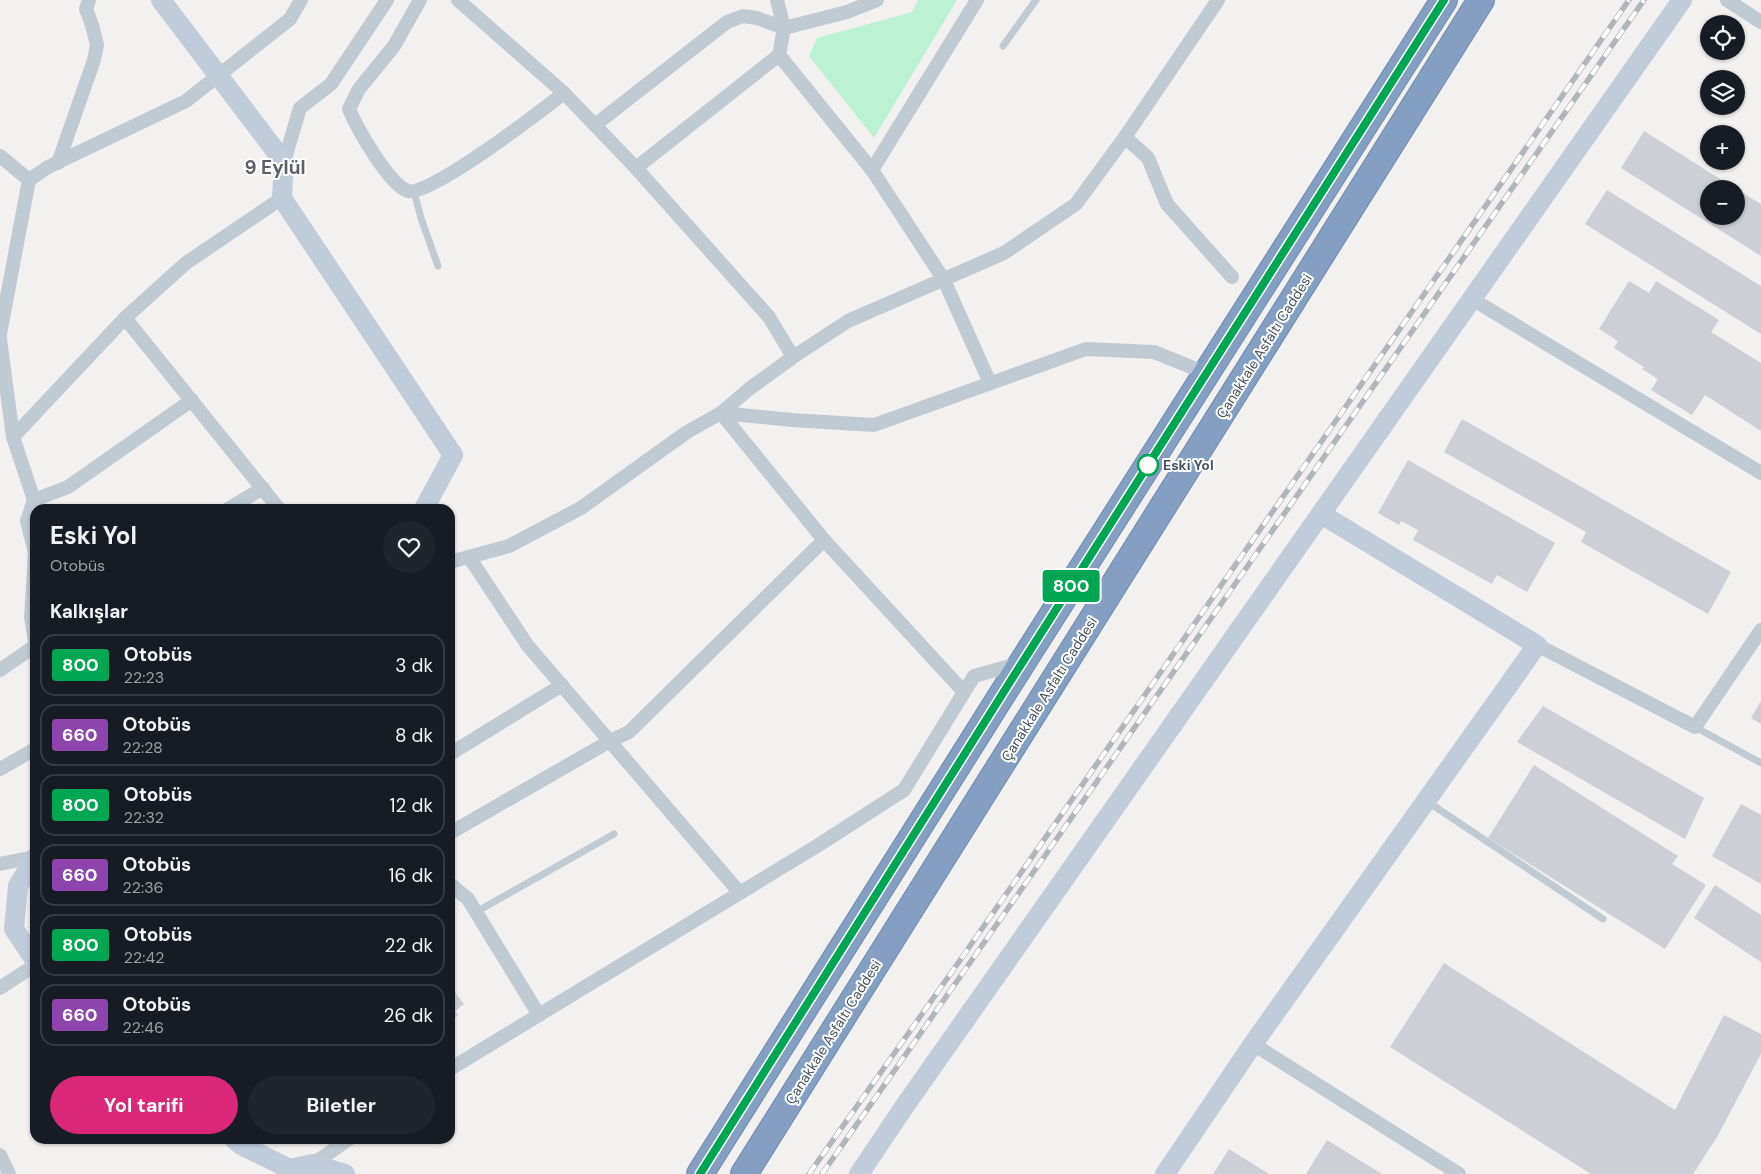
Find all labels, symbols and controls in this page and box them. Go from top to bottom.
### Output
map controls [1700,15,1745,225]
button: locate [1700,15,1745,60]
button: layers [1700,70,1745,115]
button: + [1700,125,1745,170]
district label: 9 Eylül [245,155,305,180]
button: − [1700,180,1745,225]
street label: Çanakkale Asfaltı Caddesi [1212,270,1316,422]
marker: Eski Yol [1137,454,1159,476]
place label: Eski Yol [1163,456,1214,474]
text: Eski Yol [50,520,137,551]
button: heart [383,521,435,573]
text: Otobüs [50,555,105,576]
line badge: 800 [1042,570,1100,602]
text: 800 [1053,574,1089,598]
text: Kalkışlar [50,599,128,624]
street label: Çanakkale Asfaltı Caddesi [997,613,1101,765]
text: Otobüs [124,642,192,667]
text: 800 [62,653,99,677]
text: 3 dk [395,653,433,678]
text: 22:23 [124,667,164,688]
text: Otobüs [123,712,191,737]
text: 660 [62,723,98,747]
text: 8 dk [395,723,433,748]
text: 22:28 [123,737,163,758]
text: Otobüs [124,782,192,807]
text: 800 [62,793,99,817]
text: 12 dk [390,793,433,818]
text: 22:32 [124,807,164,828]
text: Otobüs [123,852,191,877]
text: 660 [62,863,98,887]
text: 16 dk [389,863,433,888]
text: 22:36 [123,877,164,898]
text: Otobüs [124,922,192,947]
text: 800 [62,933,99,957]
text: 22 dk [385,933,433,958]
text: 22:42 [124,947,164,968]
street label: Çanakkale Asfaltı Caddesi [781,956,885,1108]
text: Otobüs [123,992,191,1017]
text: 660 [62,1003,98,1027]
text: 26 dk [384,1003,433,1028]
text: 22:46 [123,1017,164,1038]
button: Yol tarifi [50,1076,238,1134]
button: Biletler [248,1076,435,1134]

